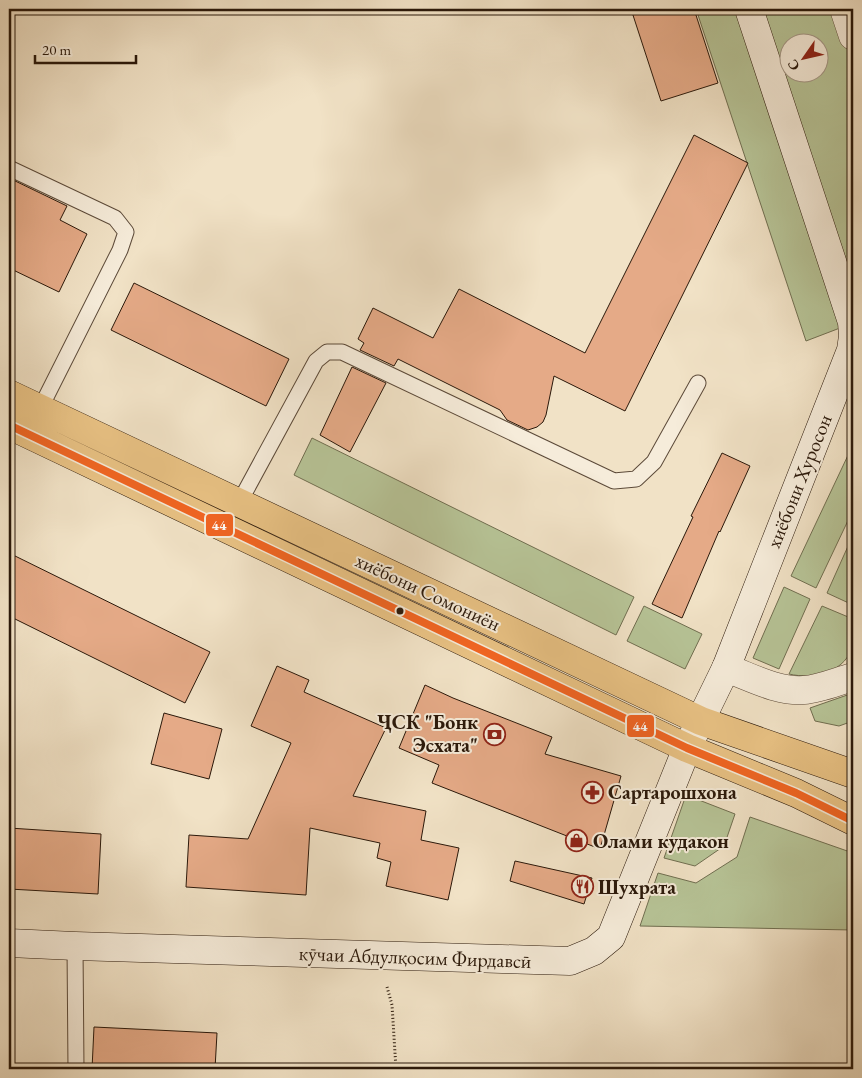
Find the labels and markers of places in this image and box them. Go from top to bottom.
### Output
unlabelled marker [395,606,405,616]
place label: ҶСК "Бонк Эсхата" [377,709,478,758]
bank icon: ҶСК "Бонк Эсхата" [482,722,506,746]
place label: Сартарошхона [608,779,737,805]
pharmacy icon: Сартарошхона [580,780,604,804]
place label: Олами кудакон [593,828,729,854]
shop icon: Олами кудакон [565,829,589,853]
place label: Шухрата [598,874,676,900]
restaurant icon: Шухрата [570,875,594,899]

